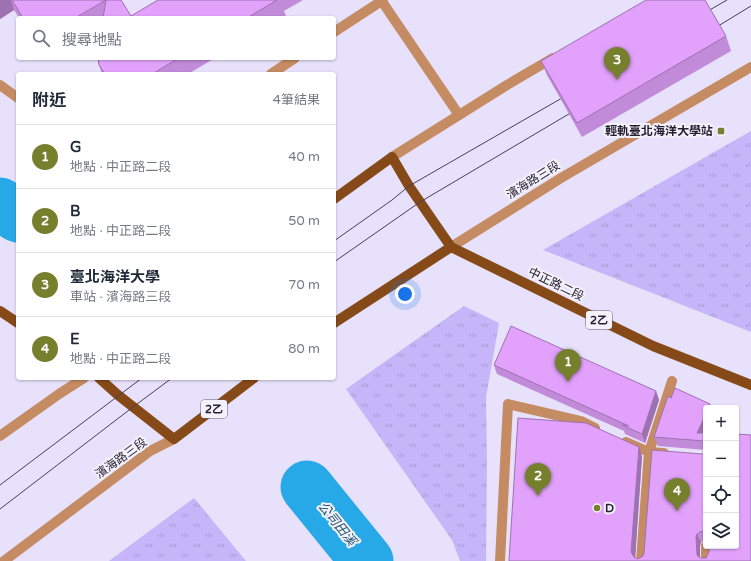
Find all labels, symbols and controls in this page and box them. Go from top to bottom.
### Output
search box [16,16,336,60]
icon: search [30,27,52,49]
text: 搜尋地點 [62,31,122,49]
pin: 3 [604,47,630,80]
text: 附近 [32,90,66,111]
text: 4筆結果 [273,92,320,108]
place label: 輕軌臺北海洋大學站 [605,124,713,138]
marker: 輕軌臺北海洋大學站 [716,126,726,136]
text: G [70,138,81,156]
text: 1 [41,149,49,165]
text: 40 m [288,149,320,165]
street label: 濱海路三段 [504,158,562,202]
text: 地點 · 中正路二段 [70,159,171,175]
text: B [70,202,80,220]
text: 2 [41,213,49,229]
text: 50 m [288,213,320,229]
text: 地點 · 中正路二段 [70,223,171,239]
street label: 中正路二段 [526,265,586,303]
text: 臺北海洋大學 [70,268,160,286]
text: 3 [41,277,49,293]
text: 70 m [288,277,320,293]
your location [395,284,415,304]
text: 車站 · 濱海路三段 [70,289,171,305]
road number: 2乙 [586,311,612,329]
text: E [70,330,80,348]
text: 4 [41,341,49,357]
text: 80 m [288,341,320,357]
pin: 1 [555,349,581,382]
text: 地點 · 中正路二段 [70,351,171,367]
road number: 2乙 [201,400,227,418]
map controls [703,405,739,549]
button: + [703,405,739,441]
street label: 濱海路三段 [93,435,149,481]
button: − [703,441,739,477]
pin: 2 [525,463,551,496]
button: locate [703,477,739,513]
pin: 4 [664,478,690,511]
water label: 公司田溪 [314,499,361,551]
place label: D [605,501,614,515]
marker: D [592,503,602,513]
button: layers [703,513,739,549]

